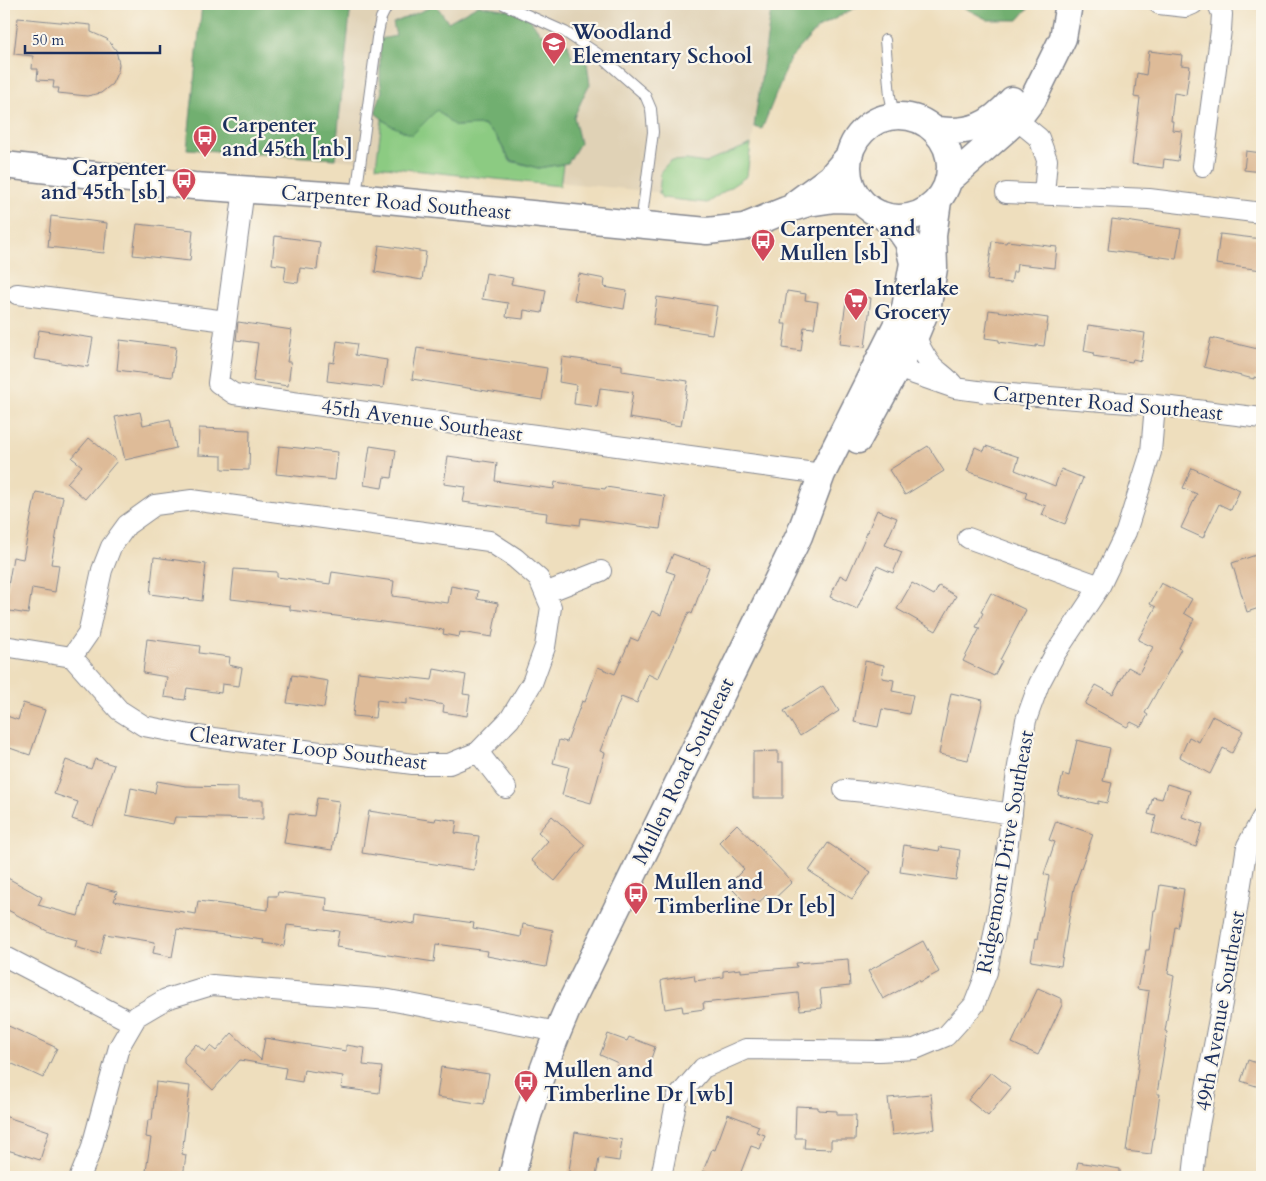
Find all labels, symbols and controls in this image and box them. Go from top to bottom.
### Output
place label: Woodland Elementary School [571,18,752,71]
scale bar [25,22,160,54]
text: 50 m [32,30,64,50]
school or university icon: Woodland Elementary School [541,31,567,65]
place label: Carpenter and 45th [nb] [222,111,353,164]
bus stop icon: Carpenter and 45th [nb] [192,124,218,158]
place label: Carpenter and 45th [sb] [41,154,167,207]
bus stop icon: Carpenter and 45th [sb] [171,167,197,201]
street label: Carpenter Road Southeast [280,178,512,227]
place label: Carpenter and Mullen [sb] [780,215,915,268]
bus stop icon: Carpenter and Mullen [sb] [750,228,776,262]
place label: Interlake Grocery [874,274,959,327]
supermarket icon: Interlake Grocery [843,287,869,321]
street label: Carpenter Road Southeast [992,379,1224,428]
street label: 45th Avenue Southeast [319,392,525,449]
street label: Mullen Road Southeast [626,673,742,870]
street label: Clearwater Loop Southeast [188,720,429,778]
street label: Ridgemont Drive Southeast [970,728,1041,976]
place label: Mullen and Timberline Dr [eb] [654,868,836,921]
bus stop icon: Mullen and Timberline Dr [eb] [623,881,649,915]
street label: 49th Avenue Southeast [1189,908,1252,1114]
place label: Mullen and Timberline Dr [wb] [544,1056,734,1109]
bus stop icon: Mullen and Timberline Dr [wb] [513,1069,539,1103]

